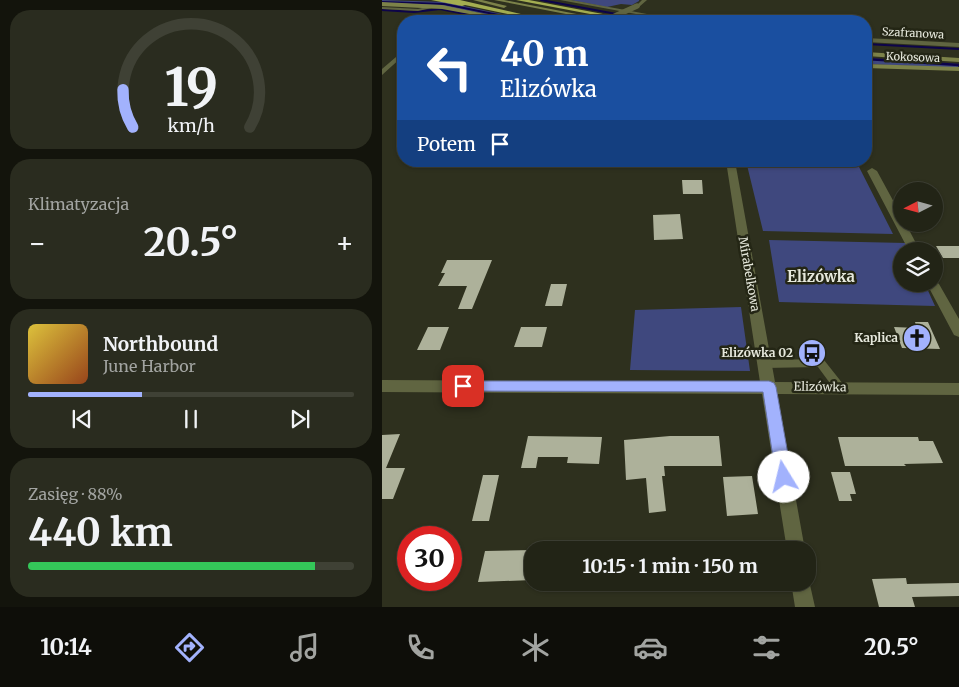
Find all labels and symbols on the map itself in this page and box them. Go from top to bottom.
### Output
street label: Szafranowa [882,24,945,42]
street label: Kokosowa [886,49,940,65]
north arrow [893,182,943,232]
street label: Mirabelkowa [736,235,764,313]
district label: Elizówka [787,267,856,286]
church icon: Kaplica [902,323,932,353]
place label: Kaplica [854,330,898,345]
bus stop icon: Elizówka 02 [797,338,827,368]
place label: Elizówka 02 [721,345,793,360]
pin [442,365,484,407]
street label: Elizówka [793,379,847,394]
position arrow [757,450,809,502]
speed limit sign: 30 [397,526,462,591]

